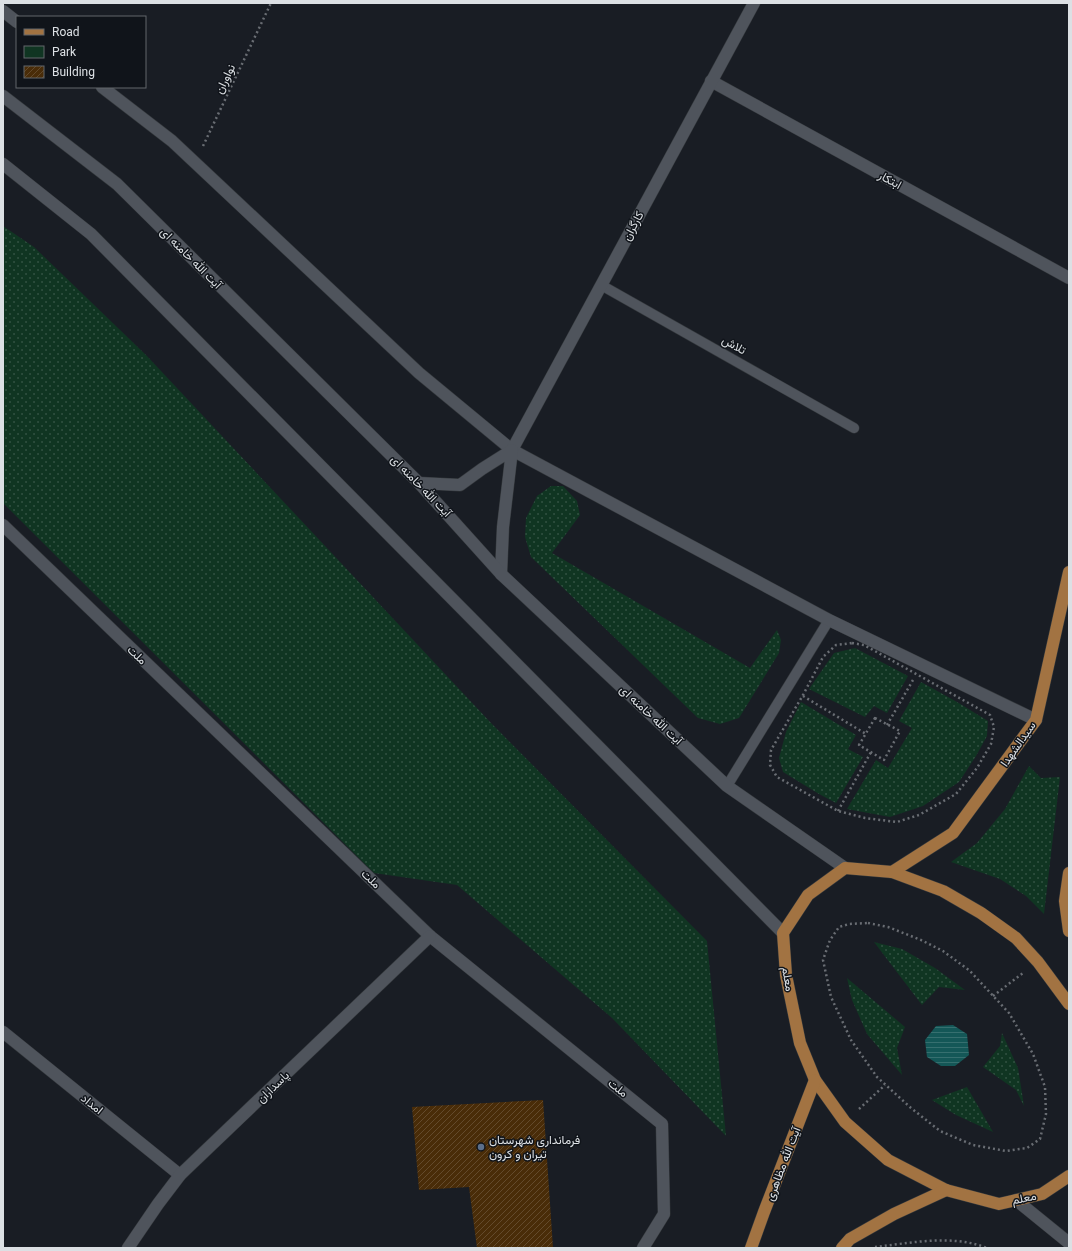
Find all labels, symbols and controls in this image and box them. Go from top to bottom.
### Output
legend [16,16,146,88]
text: Road [52,25,80,39]
text: Park [52,45,77,59]
street label: نواوران [212,62,239,96]
text: Building [52,65,95,79]
street label: ابتکار [875,168,904,193]
street label: کارگران [619,209,647,244]
street label: آیت الله خامنه ای [157,224,225,293]
street label: تلاش [719,333,749,358]
street label: آیت الله خامنه ای [387,452,455,521]
street label: ملت [124,643,150,667]
street label: آیت الله خامنه ای [616,682,686,749]
street label: سیدالشهدا [997,719,1039,770]
street label: ملت [358,867,384,891]
street label: معلم [778,966,797,992]
street label: پاسداران [254,1068,293,1107]
street label: ملت [605,1076,631,1100]
street label: امداد [78,1091,106,1117]
street label: آیت الله مظاهری [763,1124,805,1203]
place label: فرمانداری شهرستان تیران و کرون [489,1133,580,1162]
marker: فرمانداری شهرستان تیران و کرون [476,1142,486,1152]
street label: معلم [1010,1189,1038,1208]

